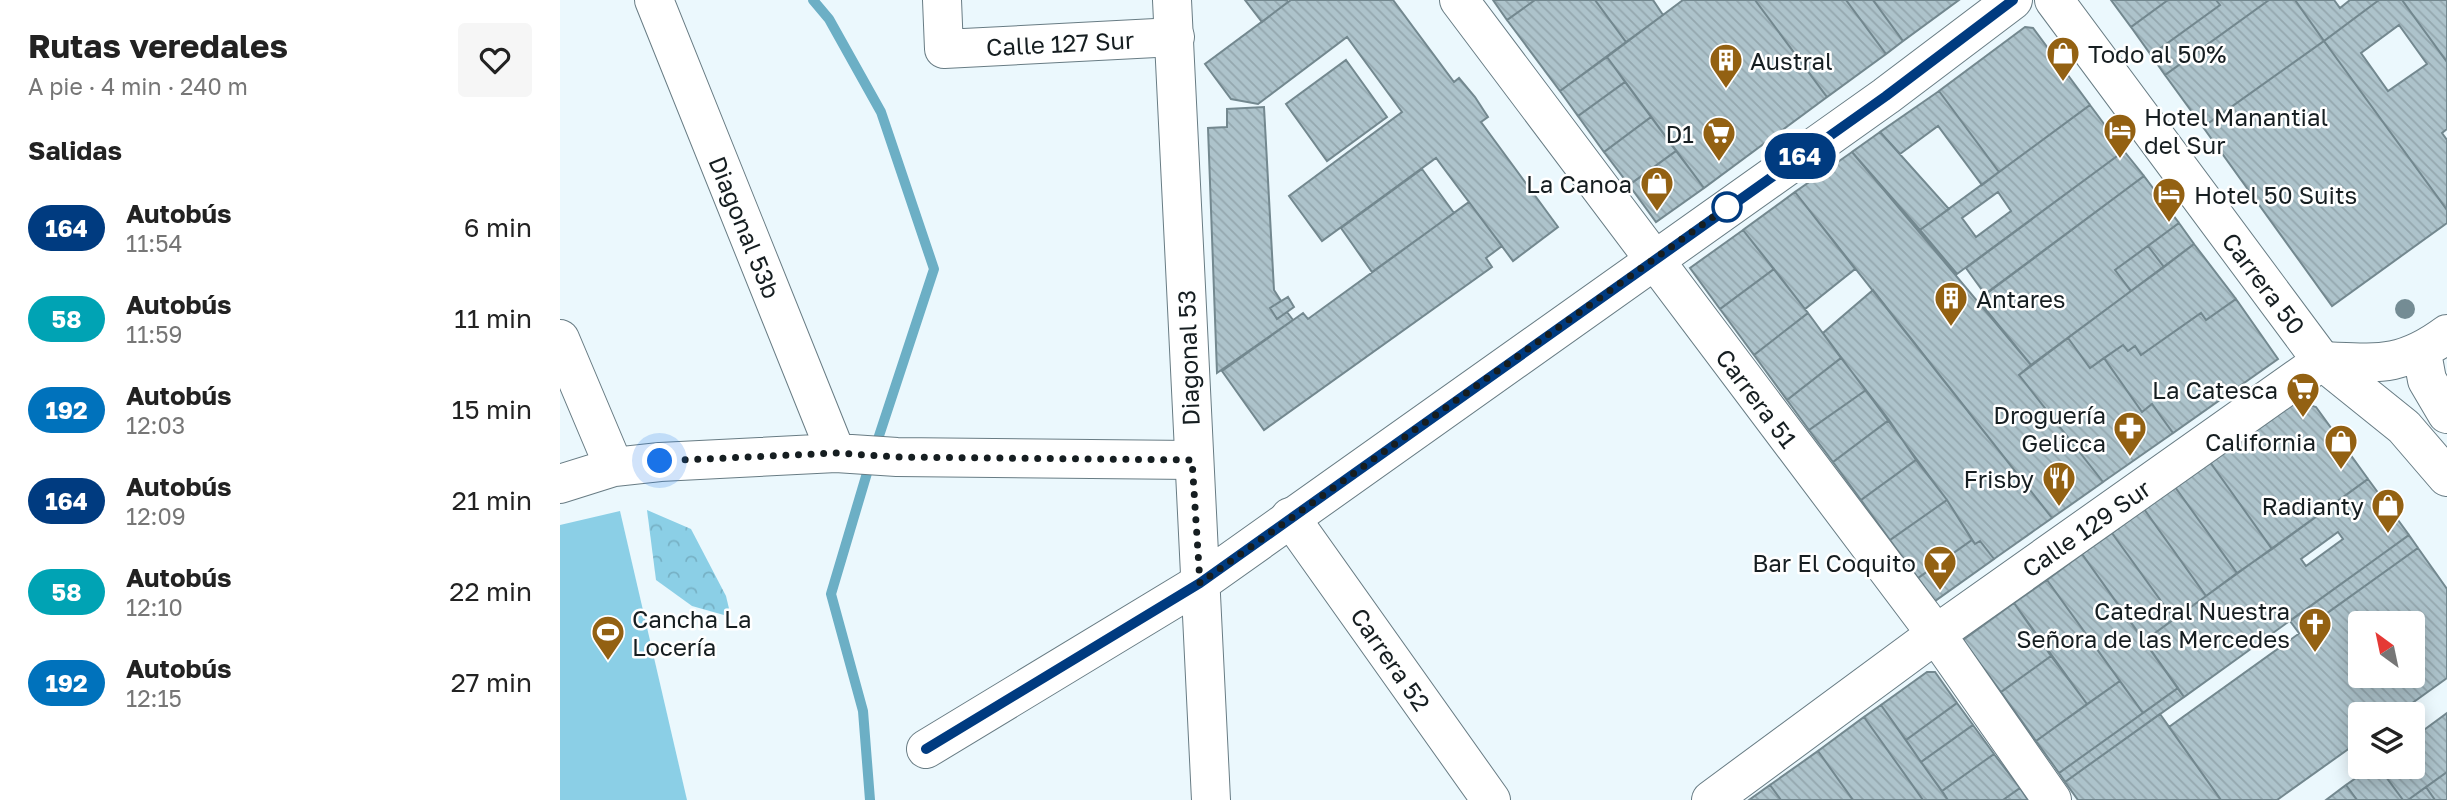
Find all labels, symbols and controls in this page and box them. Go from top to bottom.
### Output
button: heart [458,23,532,97]
street label: Calle 127 Sur [985,25,1135,61]
text: Rutas veredales [28,26,288,65]
shop icon: Todo al 50% [2044,34,2082,83]
place label: Todo al 50% [2088,39,2226,68]
building icon: Austral [1707,41,1745,90]
place label: Austral [1750,46,1833,75]
text: A pie · 4 min · 240 m [28,72,248,100]
place label: Hotel Manantial del Sur [2144,102,2328,159]
hotel icon: Hotel Manantial del Sur [2101,111,2139,160]
supermarket icon: D1 [1700,114,1738,163]
place label: D1 [1666,119,1694,148]
line badge: 164 [1760,133,1840,179]
text: Salidas [28,135,122,166]
text: 164 [1779,141,1821,170]
street label: Diagonal 53b [703,152,787,302]
shop icon: La Canoa [1638,164,1676,213]
place label: La Canoa [1526,169,1632,198]
hotel icon: Hotel 50 Suits [2150,175,2188,224]
place label: Hotel 50 Suits [2194,180,2357,209]
unlabelled marker [1712,192,1742,222]
text: Autobús [126,198,232,229]
text: 6 min [464,212,532,243]
text: 164 [45,213,88,242]
street label: Carrera 50 [2216,226,2312,340]
text: 11:54 [126,229,183,257]
building icon: Antares [1932,279,1970,328]
place label: Antares [1976,284,2066,313]
text: Autobús [126,289,232,320]
street label: Diagonal 53 [1171,290,1205,426]
text: 11 min [454,303,532,334]
text: 58 [52,304,82,333]
text: 11:59 [126,320,182,348]
street label: Carrera 51 [1710,343,1804,453]
supermarket icon: La Catesca [2284,370,2322,419]
place label: La Catesca [2152,375,2278,404]
text: Autobús [126,380,232,411]
text: 15 min [452,394,532,425]
text: 192 [45,395,88,424]
place label: Droguería Gelicca [1993,400,2106,457]
pharmacy icon: Droguería Gelicca [2111,409,2149,458]
text: 12:03 [126,411,185,439]
shop icon: California [2322,422,2360,471]
place label: California [2205,427,2316,456]
your location [642,443,677,478]
restaurant icon: Frisby [2040,459,2078,508]
place label: Frisby [1963,464,2034,493]
text: Autobús [126,471,232,502]
street label: Calle 129 Sur [2016,473,2156,583]
text: 21 min [452,485,532,516]
text: 164 [45,486,88,515]
shop icon: Radianty [2369,486,2407,535]
place label: Radianty [2262,491,2364,520]
text: 12:09 [126,502,186,530]
bar icon: Bar El Coquito [1921,543,1959,592]
place label: Bar El Coquito [1752,548,1916,577]
text: Autobús [126,562,232,593]
text: 22 min [449,576,532,607]
text: 58 [52,577,82,606]
text: 12:10 [126,593,183,621]
place label: Catedral Nuestra Señora de las Mercedes [2016,596,2290,653]
street label: Carrera 52 [1345,602,1437,716]
place label: Cancha La Locería [632,604,752,661]
church icon: Catedral Nuestra Señora de las Mercedes [2296,605,2334,654]
north arrow [2348,611,2426,688]
map controls [2348,611,2425,779]
sports icon: Cancha La Locería [589,613,627,662]
text: Autobús [126,653,232,684]
text: 27 min [451,667,532,698]
text: 192 [45,668,88,697]
text: 12:15 [126,684,182,712]
button: layers [2348,702,2425,779]

